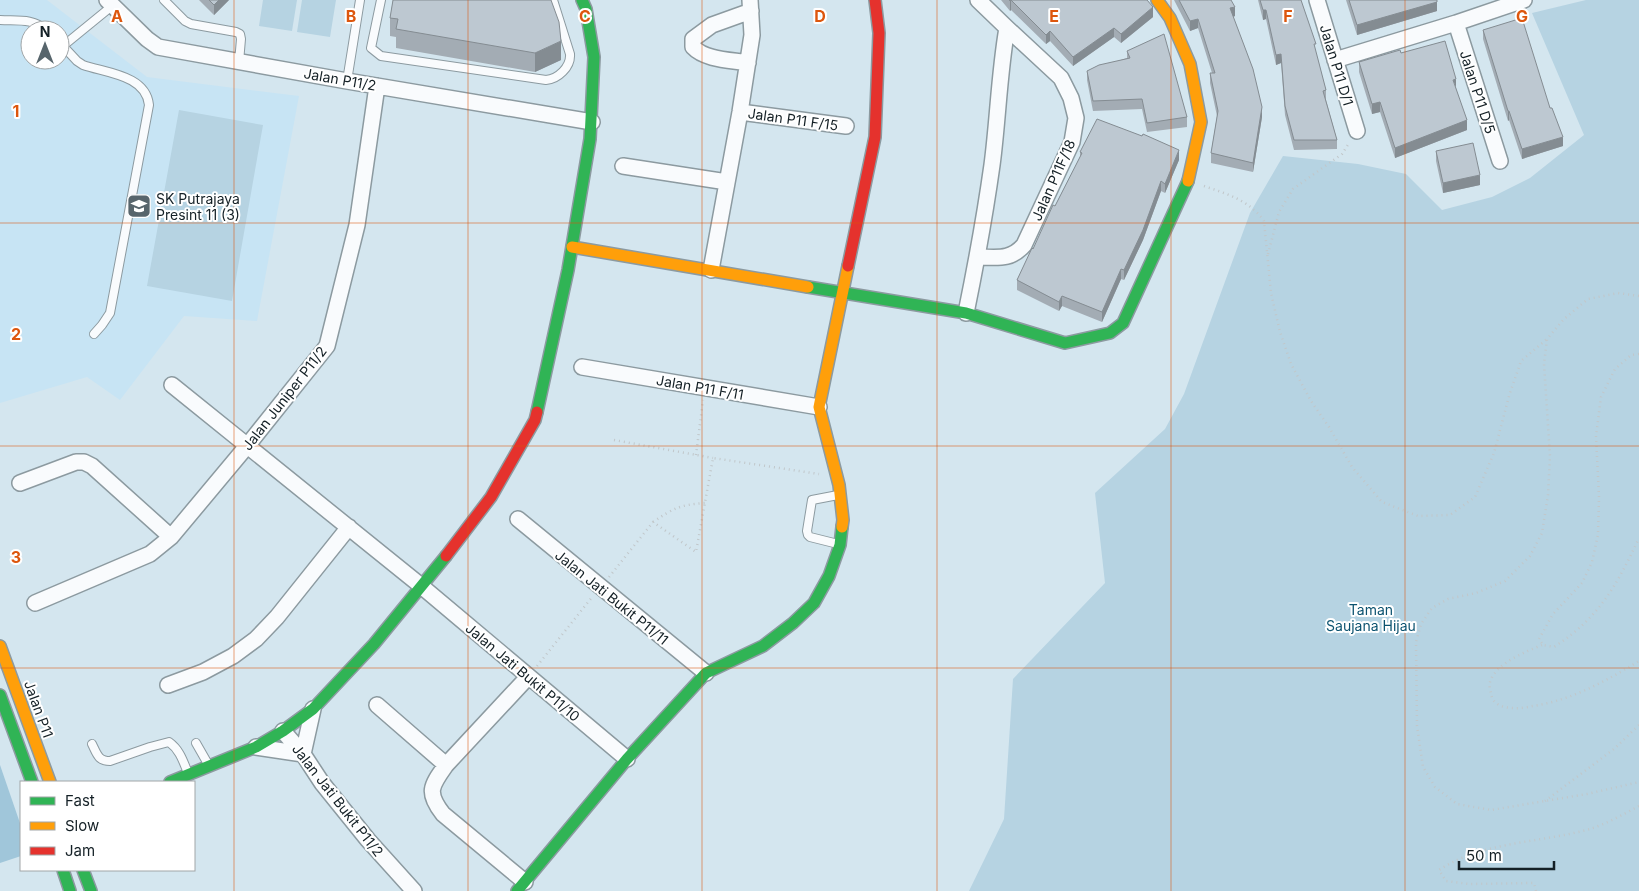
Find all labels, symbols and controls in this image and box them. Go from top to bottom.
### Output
text: A [111,6,123,26]
text: B [346,6,356,26]
text: C [579,6,591,26]
text: D [814,6,826,26]
text: E [1049,6,1059,26]
text: F [1283,6,1293,26]
text: G [1516,6,1528,26]
north arrow [20,20,70,70]
street label: Jalan P11 D/1 [1317,22,1357,108]
text: N [40,23,50,40]
street label: Jalan P11 D/5 [1457,48,1499,136]
street label: Jalan P11/2 [302,64,378,94]
text: 1 [13,101,19,121]
street label: Jalan P11 F/15 [747,104,839,134]
street label: Jalan P11F/18 [1027,137,1079,223]
place label: SK Putrajaya Presint 11 (3) [156,190,240,223]
school or university icon: SK Putrajaya Presint 11 (3) [126,193,152,219]
text: 2 [11,324,21,344]
street label: Jalan Juniper P11/2 [238,343,330,453]
street label: Jalan P11 F/11 [655,371,745,403]
street label: Jalan Jati Bukit P11/11 [552,546,672,648]
text: 3 [11,547,21,567]
park label: Taman Saujana Hijau [1326,601,1416,634]
street label: Jalan Jati Bukit P11/10 [462,619,584,725]
street label: Jalan P11 [21,678,57,740]
street label: Jalan Jati Bukit P11/2 [289,740,387,860]
legend [20,781,195,871]
text: Fast [65,791,95,810]
text: Slow [65,816,99,835]
scale bar [1459,838,1554,870]
text: Jam [65,841,95,860]
text: 50 m [1466,846,1502,865]

